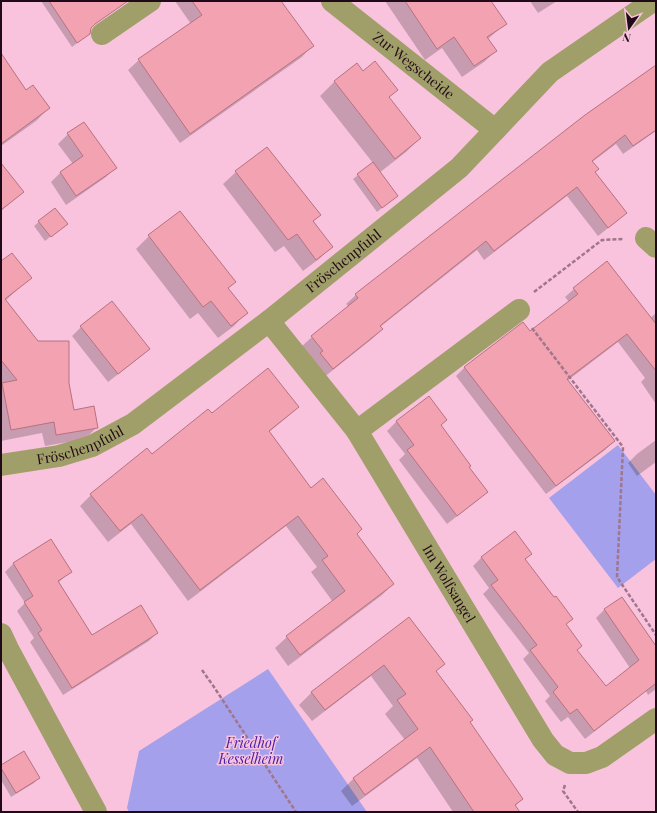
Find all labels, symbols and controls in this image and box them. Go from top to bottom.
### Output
north arrow [609,8,649,48]
street label: Zur Wegscheide [369,27,459,103]
text: N [621,30,632,46]
street label: Fröschenpfuhl [302,224,385,297]
street label: Fröschenpfuhl [35,421,127,468]
street label: Im Wolfsangel [418,541,480,626]
park label: Friedhof Kesselheim [218,733,283,768]

